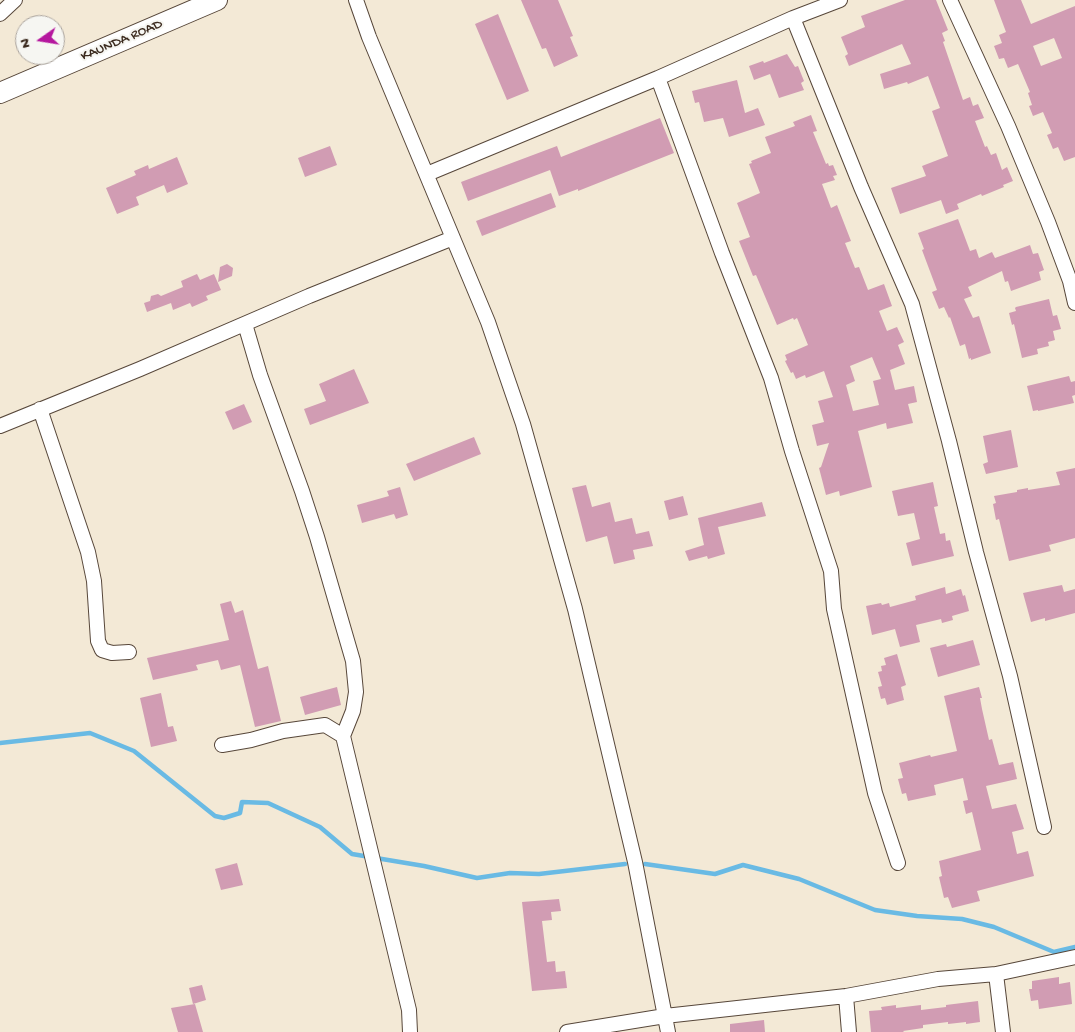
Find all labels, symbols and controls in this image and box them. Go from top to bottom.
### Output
north arrow [15,15,65,65]
street label: KAUNDA ROAD [79,16,165,66]
text: N [17,37,35,50]

